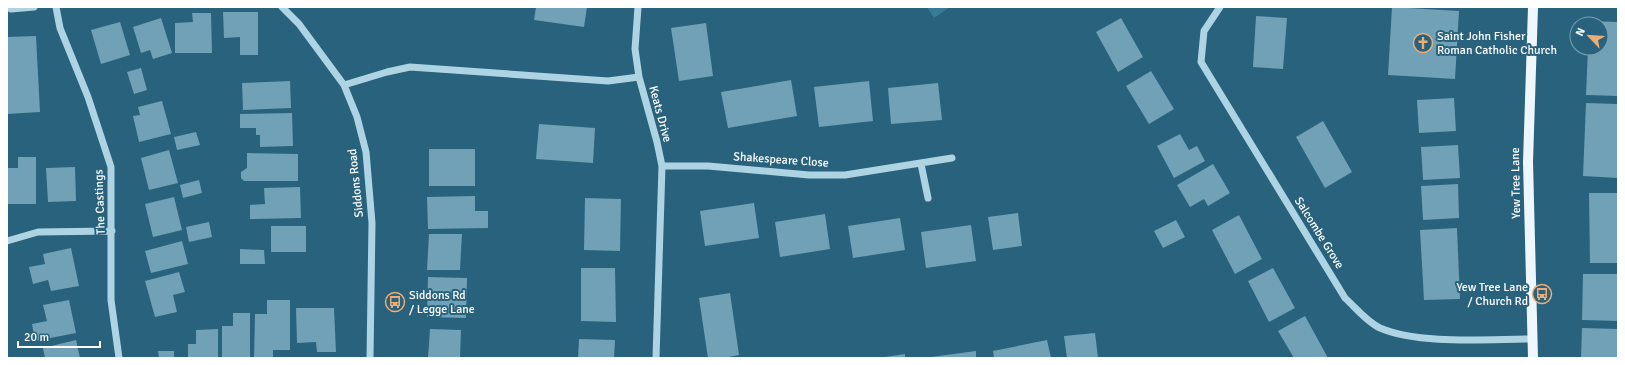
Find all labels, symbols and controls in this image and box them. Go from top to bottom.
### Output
north arrow [1569,16,1609,56]
text: N [1573,26,1588,38]
place label: Saint John Fisher Roman Catholic Church [1437,29,1557,58]
church icon: Saint John Fisher Roman Catholic Church [1412,32,1434,54]
street label: Keats Drive [645,84,675,144]
street label: Yew Tree Lane [1508,147,1524,219]
street label: Siddons Road [345,148,367,218]
street label: Shakespeare Close [733,149,829,171]
street label: The Castings [91,169,109,235]
street label: Salcombe Grove [1291,194,1347,272]
place label: Yew Tree Lane / Church Rd [1457,280,1528,309]
bus stop icon: Yew Tree Lane / Church Rd [1531,283,1553,305]
place label: Siddons Rd / Legge Lane [409,288,475,317]
bus stop icon: Siddons Rd / Legge Lane [384,291,406,313]
scale bar [18,323,100,349]
text: 20 m [24,330,49,345]

